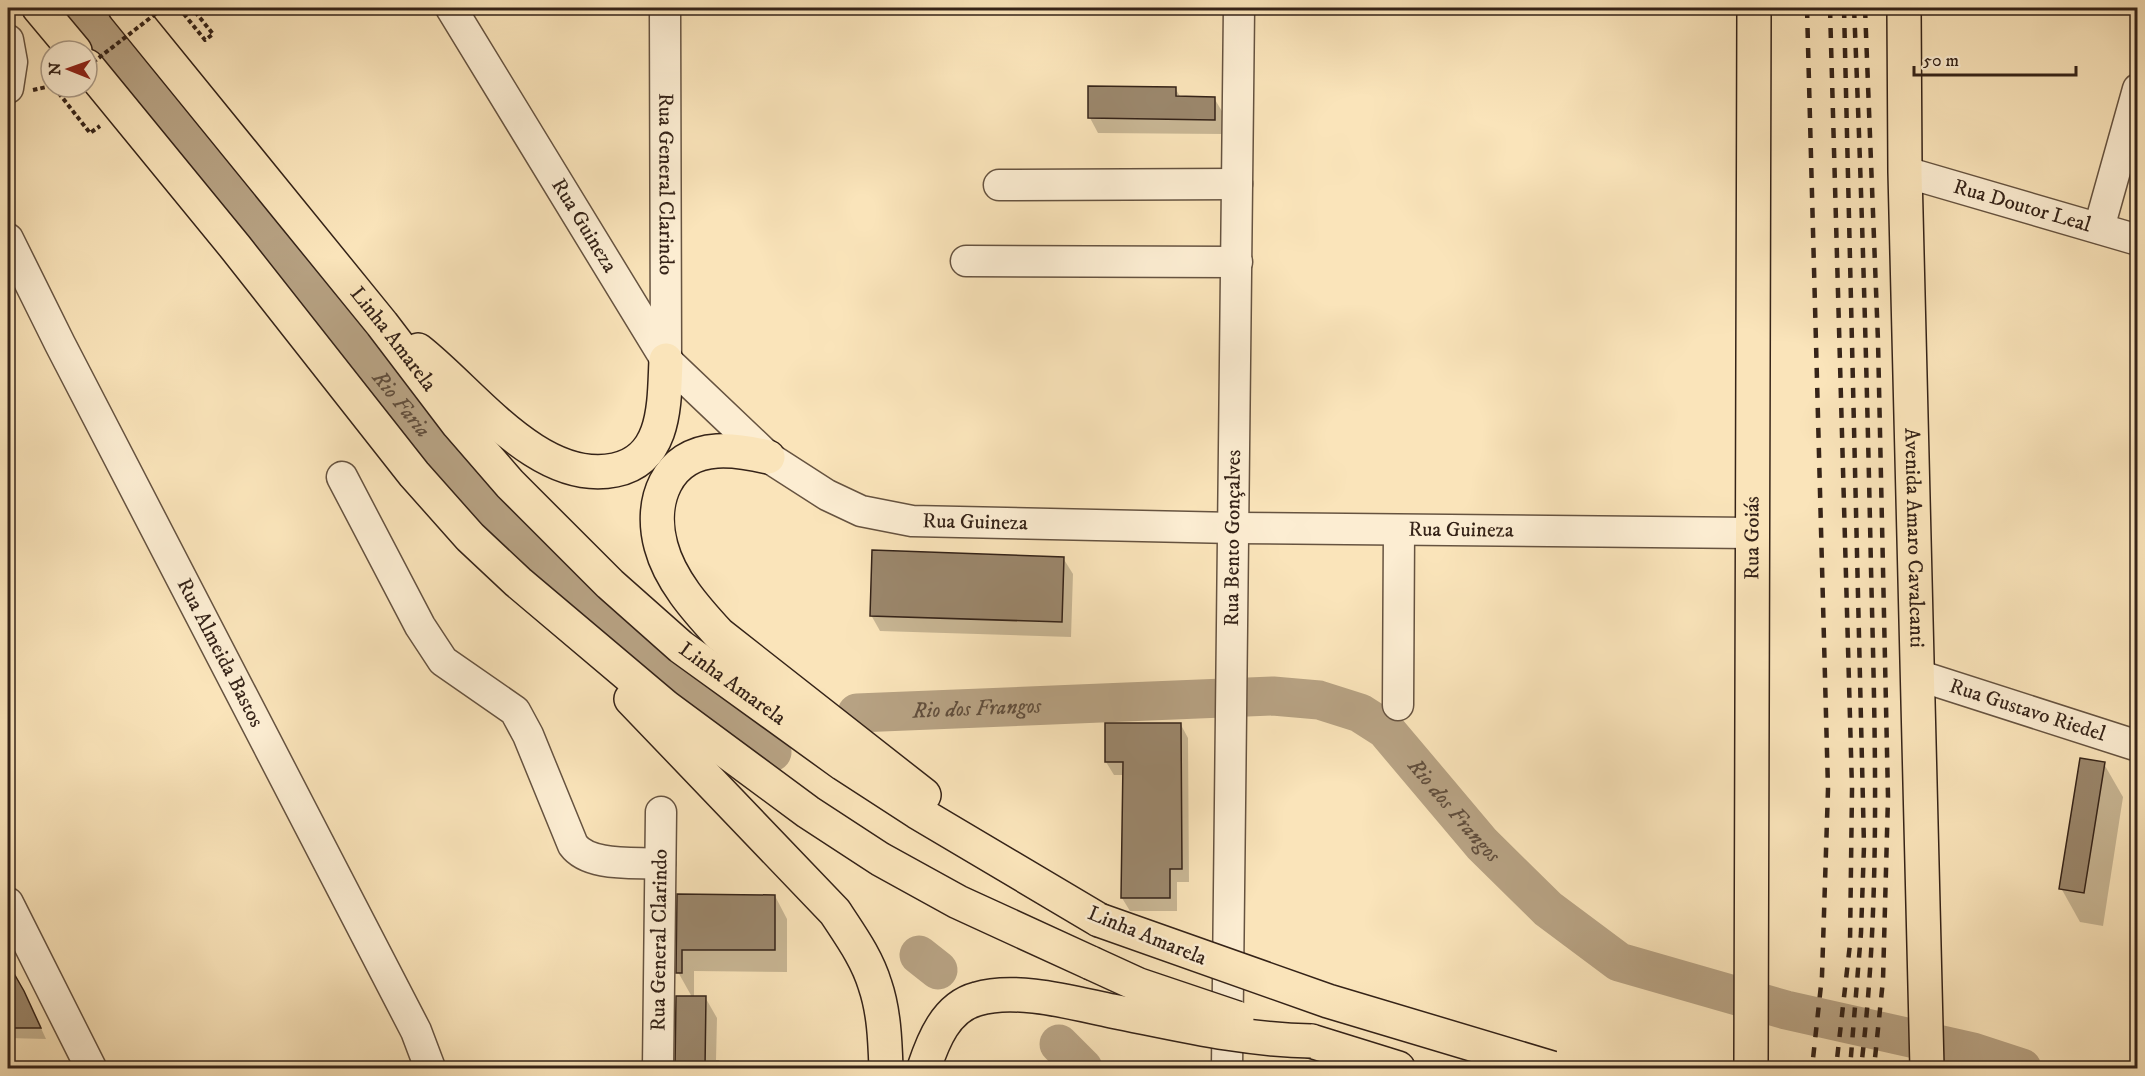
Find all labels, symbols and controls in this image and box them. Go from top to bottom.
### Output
north arrow [39,39,99,99]
scale bar [1914,39,2076,77]
text: 50 m [1923,50,1959,72]
text: N [45,62,65,75]
street label: Rua General Clarindo [652,93,679,275]
street label: Rua Guineza [545,174,623,277]
street label: Rua Doutor Leal [1950,174,2095,239]
street label: Linha Amarela [344,281,442,397]
water label: Rio Faria [366,364,437,443]
street label: Avenida Amaro Cavalcanti [1898,428,1930,648]
street label: Rua Bento Gonçalves [1219,450,1247,627]
street label: Rua Goiás [1739,496,1766,580]
street label: Rua Guineza [922,508,1028,537]
street label: Rua Guineza [1408,517,1514,544]
street label: Rua Almeida Bastos [171,574,269,732]
street label: Linha Amarela [674,637,791,732]
street label: Rua Gustavo Riedel [1946,673,2109,748]
water label: Rio dos Frangos [911,692,1043,724]
water label: Rio dos Frangos [1401,752,1507,869]
street label: Rua General Clarindo [645,849,674,1031]
street label: Linha Amarela [1084,900,1210,972]

